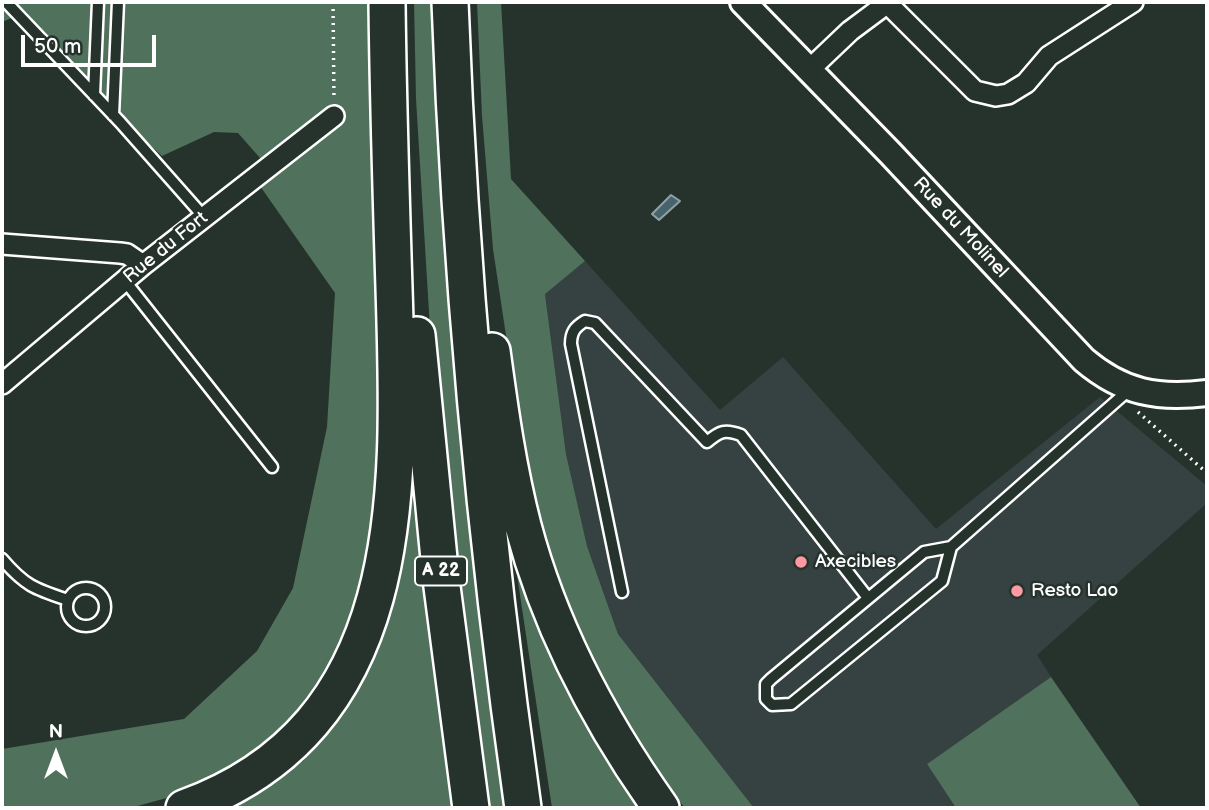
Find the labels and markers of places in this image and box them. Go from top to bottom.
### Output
place label: Axecibles [815,551,896,573]
marker: Axecibles [793,554,809,570]
place label: Resto Lao [1031,580,1118,602]
marker: Resto Lao [1009,583,1025,599]

